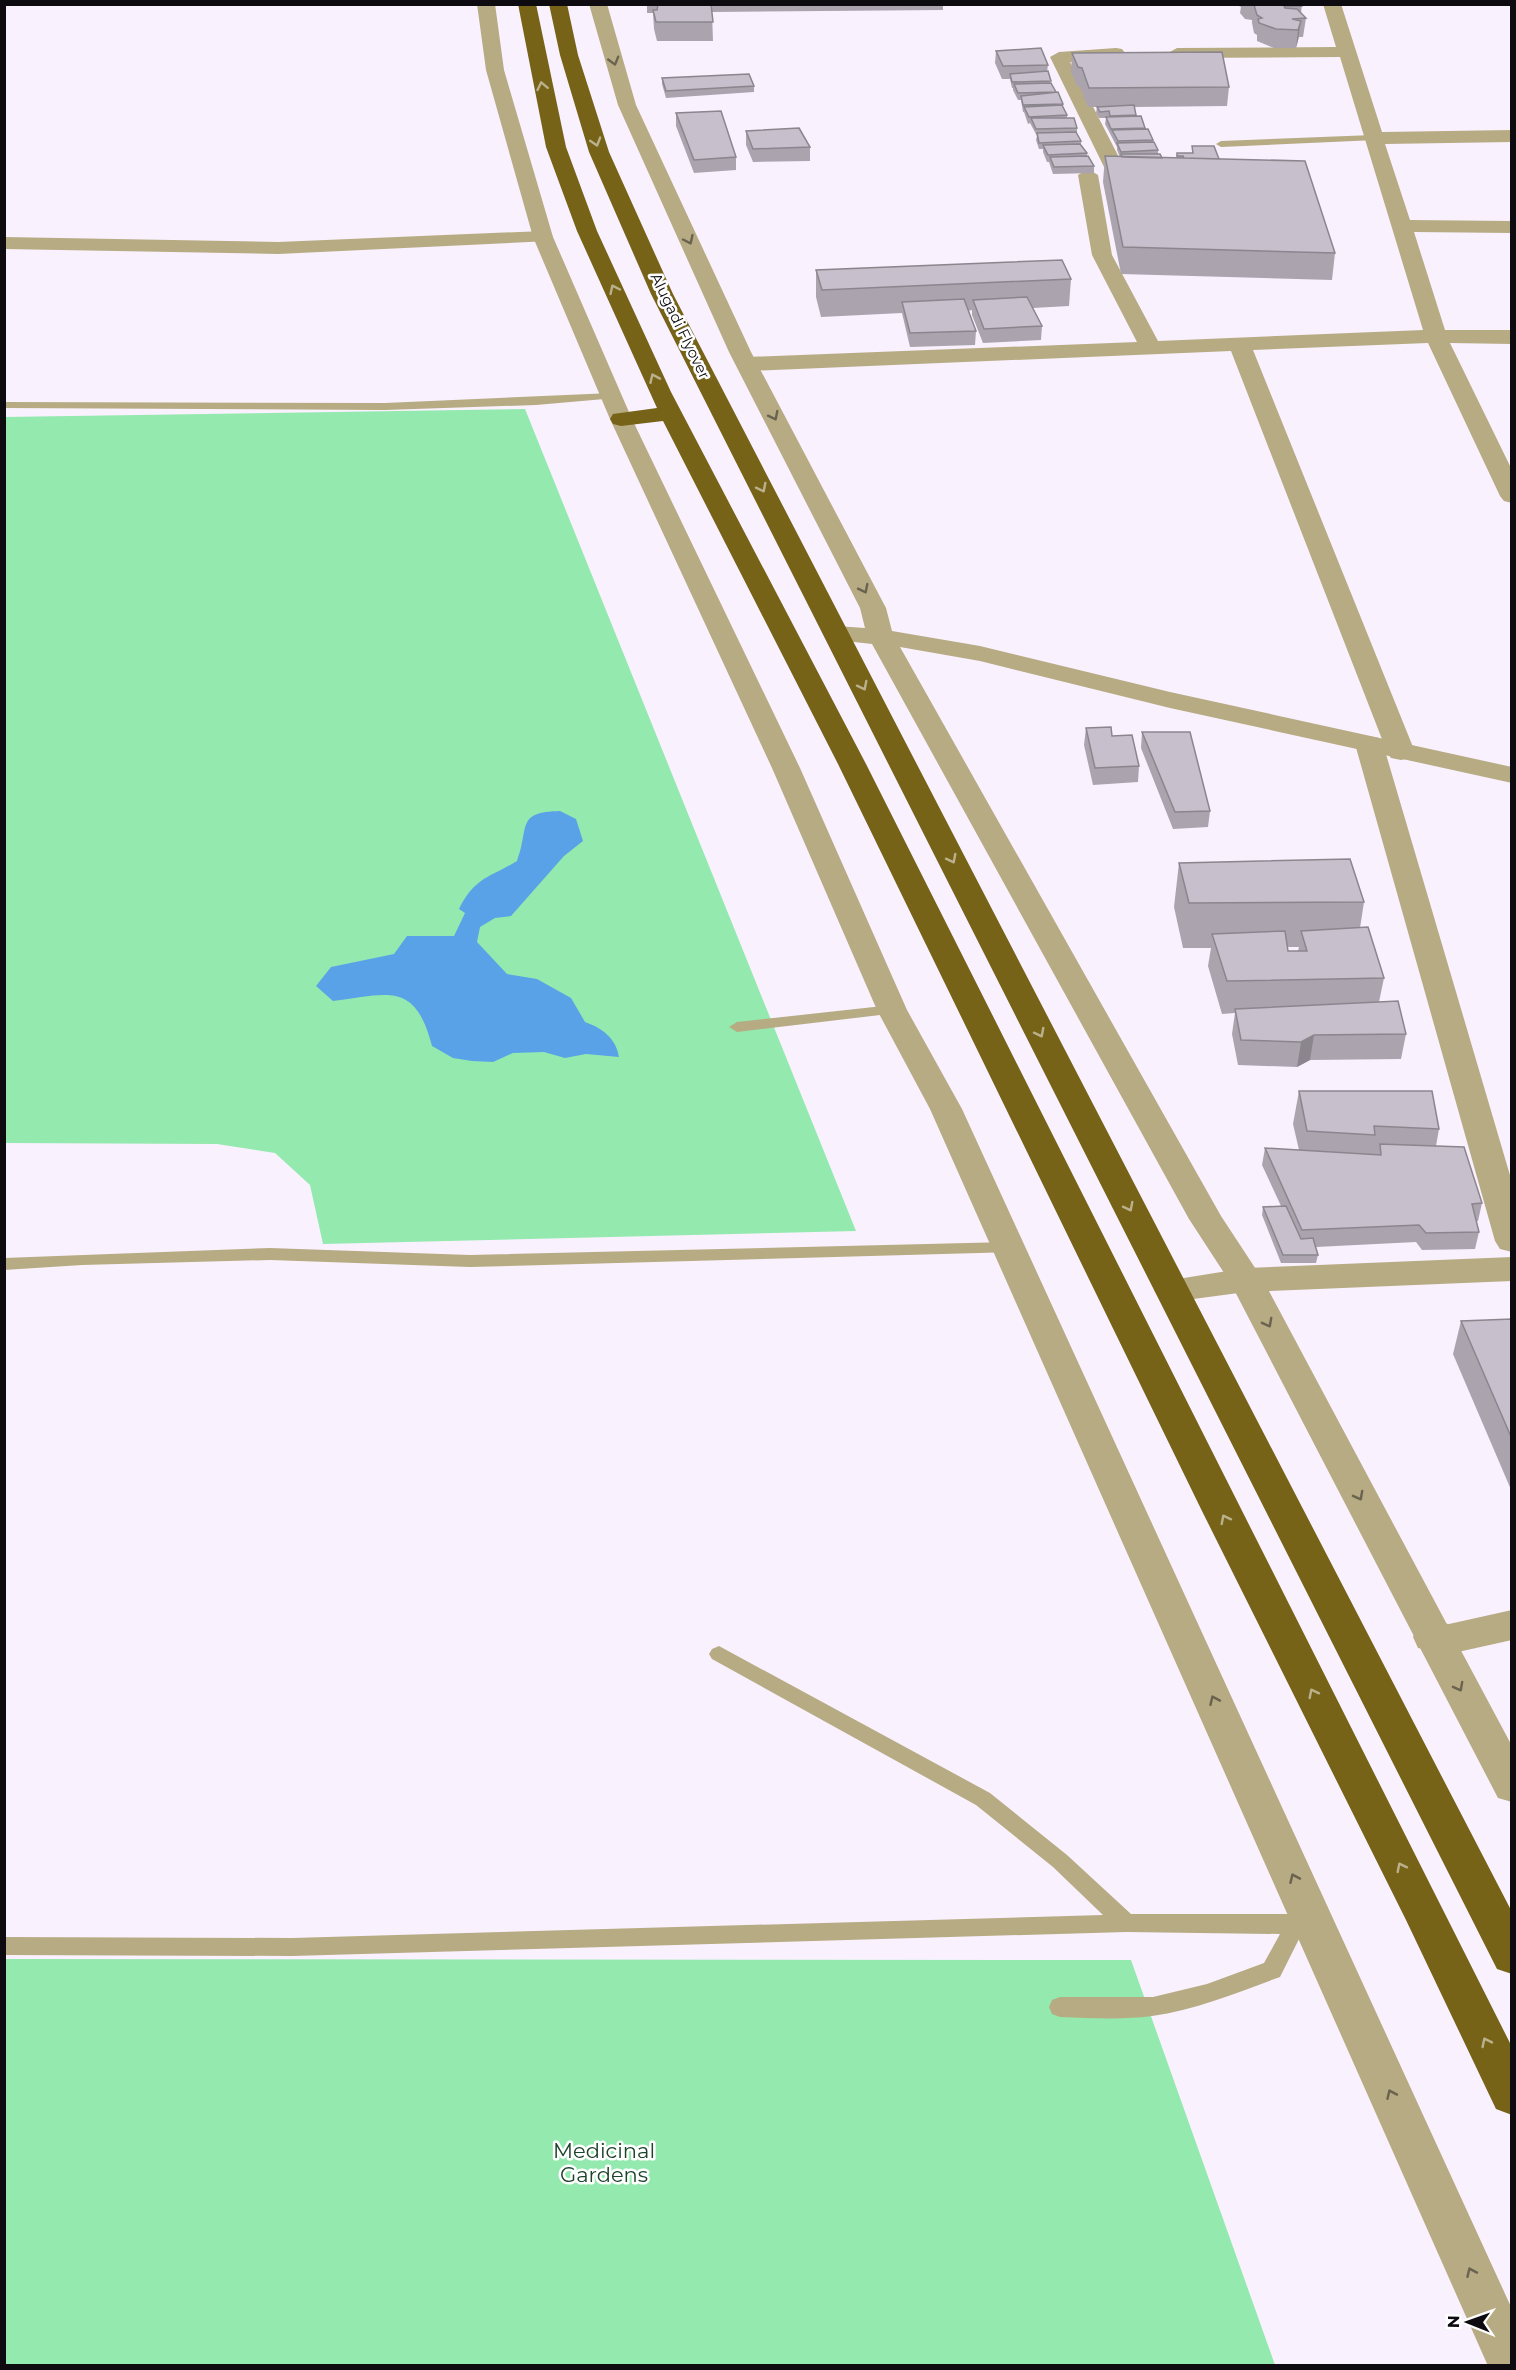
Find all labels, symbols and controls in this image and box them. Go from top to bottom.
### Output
one-way arrow [607,55,619,66]
one-way arrow [537,81,550,91]
one-way arrow [589,136,601,147]
one-way arrow [682,234,694,245]
street label: Alugadi Flyover [647,270,714,382]
one-way arrow [610,284,622,295]
one-way arrow [649,374,661,385]
one-way arrow [767,410,778,420]
one-way arrow [755,481,766,492]
one-way arrow [857,583,868,593]
one-way arrow [856,679,867,690]
one-way arrow [944,853,956,864]
one-way arrow [1033,1027,1045,1038]
one-way arrow [1122,1200,1133,1211]
one-way arrow [1261,1317,1272,1327]
one-way arrow [1351,1490,1363,1501]
one-way arrow [1220,1515,1232,1526]
one-way arrow [1452,1681,1463,1691]
one-way arrow [1308,1689,1320,1700]
one-way arrow [1209,1696,1221,1707]
one-way arrow [1397,1863,1408,1873]
one-way arrow [1290,1873,1302,1884]
one-way arrow [1482,2038,1494,2049]
one-way arrow [1386,2090,1398,2101]
park label: Medicinal Gardens [553,2138,655,2187]
one-way arrow [1466,2268,1478,2279]
north arrow [1438,2292,1498,2352]
text: N [1444,2315,1463,2328]

